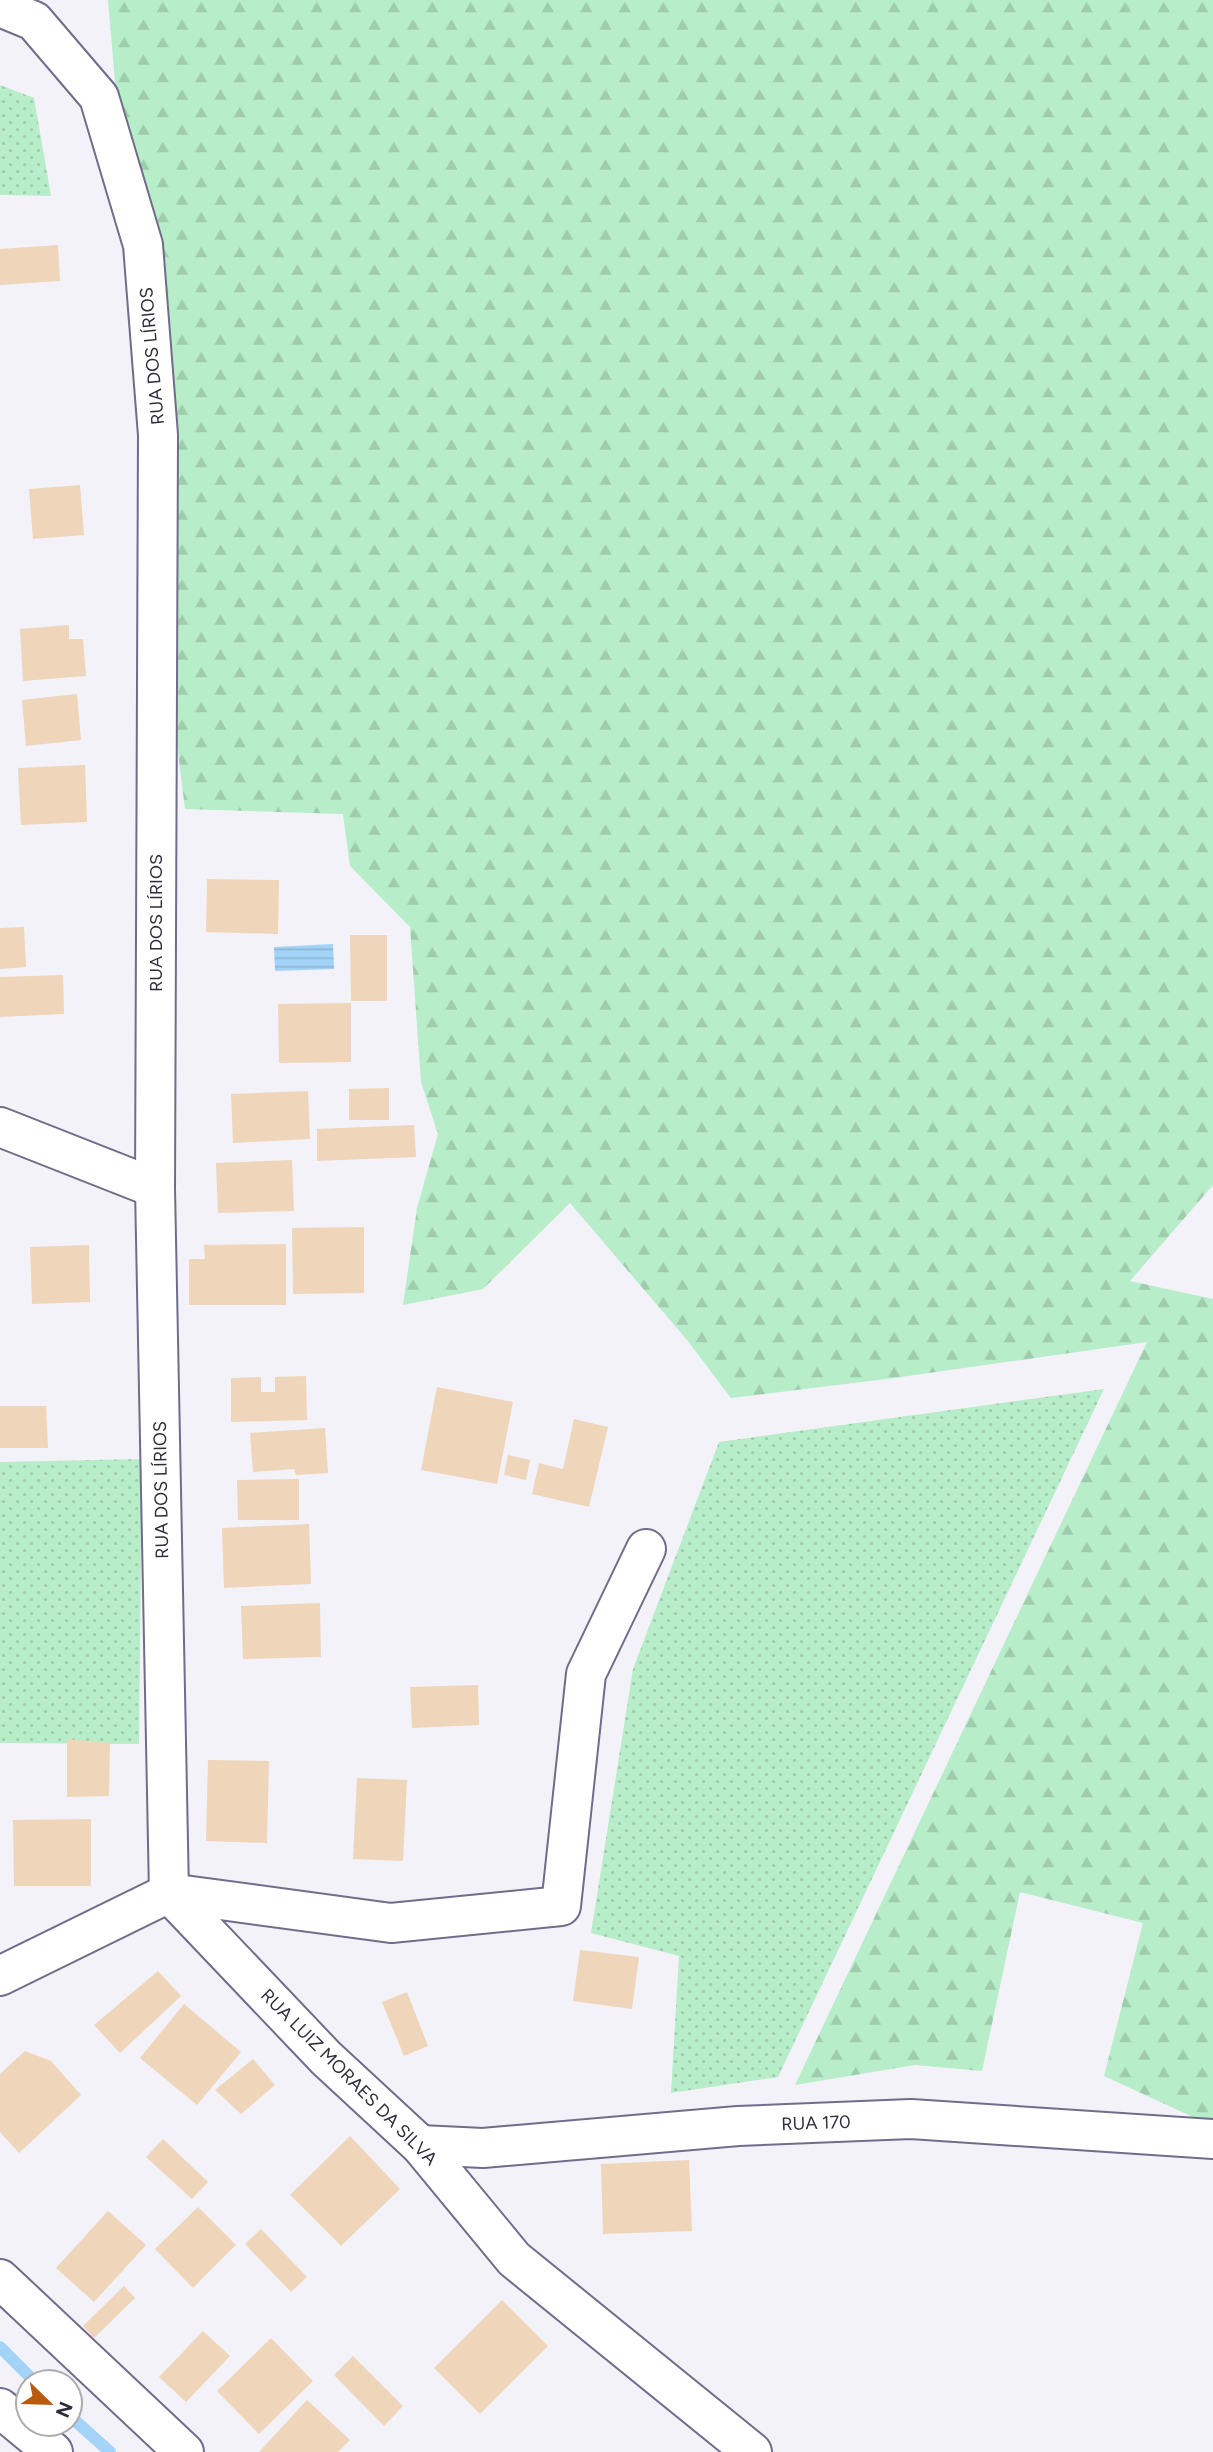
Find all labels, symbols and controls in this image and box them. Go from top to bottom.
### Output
street label: RUA DOS LÍRIOS [135,286,169,426]
street label: RUA DOS LÍRIOS [145,854,167,992]
street label: RUA DOS LÍRIOS [149,1421,173,1559]
street label: RUA LUIZ MORAES DA SILVA [256,1984,442,2170]
street label: RUA 170 [781,2111,851,2135]
north arrow [14,2368,84,2438]
text: N [51,2398,78,2421]

